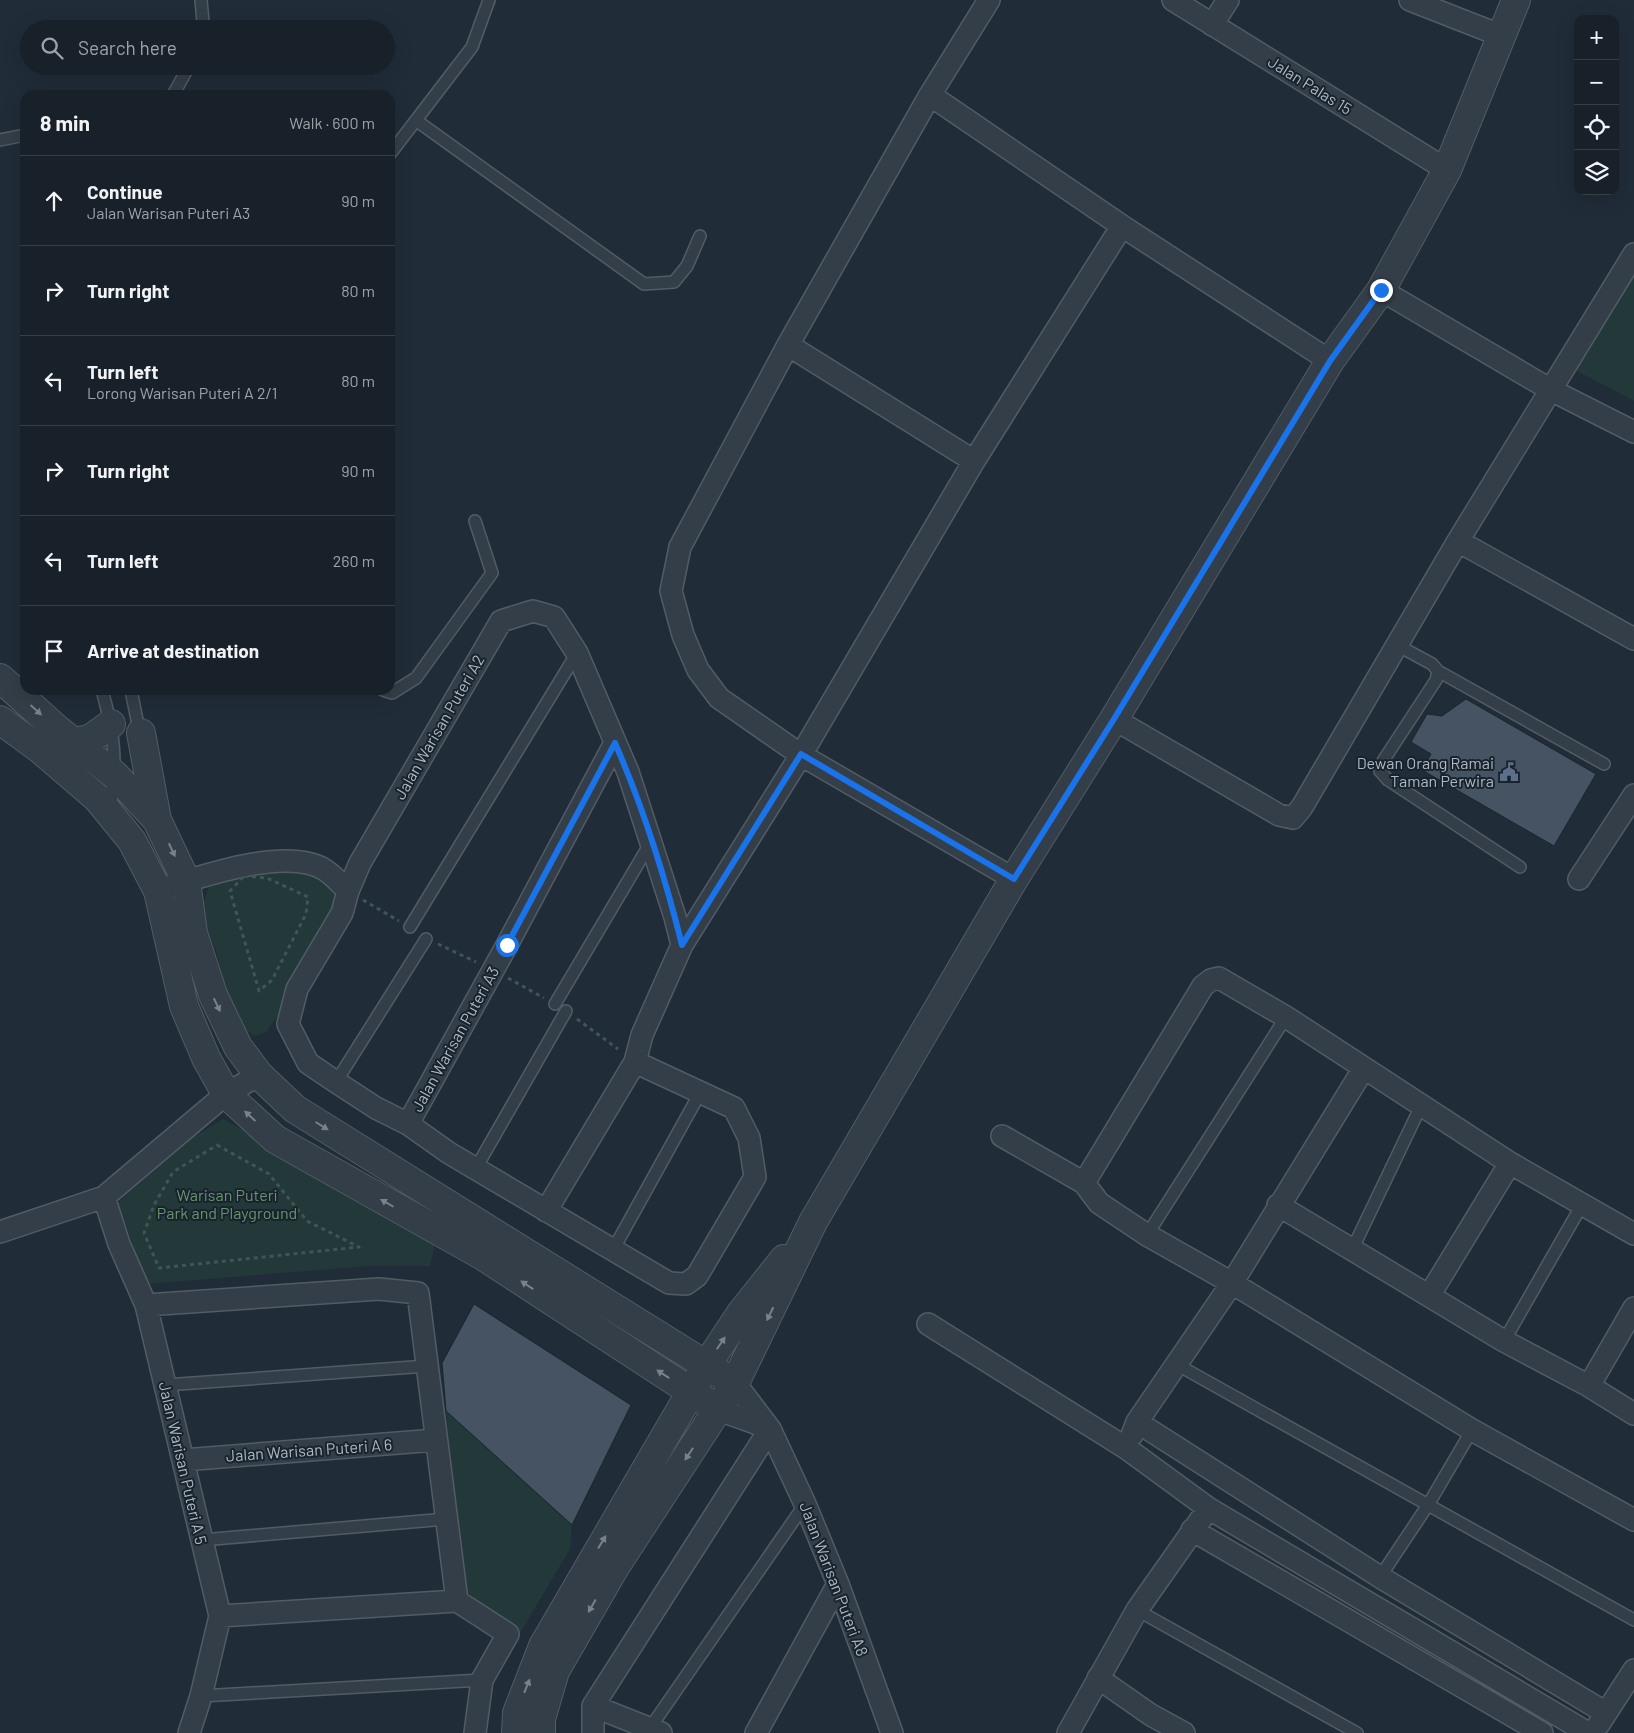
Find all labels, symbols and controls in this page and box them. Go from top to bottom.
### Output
map controls [1574,15,1619,195]
button: + [1574,15,1619,60]
search box [20,20,395,75]
icon: search [38,34,66,62]
text: Search here [78,36,177,59]
street label: Jalan Palas 15 [1265,51,1356,118]
button: − [1574,60,1619,105]
button: locate [1574,105,1619,150]
text: 8 min [40,110,90,135]
text: Walk · 600 m [289,113,375,132]
button: layers [1574,150,1619,195]
text: Continue [87,180,163,203]
icon: ahead [40,187,68,215]
text: 90 m [341,191,375,210]
text: Jalan Warisan Puteri A3 [87,203,250,222]
icon: right [40,277,68,305]
text: Turn right [87,279,169,302]
route end [1370,279,1393,302]
text: 80 m [341,281,375,300]
text: Turn left [87,360,158,383]
icon: left [40,367,68,395]
text: 80 m [341,371,375,390]
text: Lorong Warisan Puteri A 2/1 [87,383,277,402]
icon: right [40,457,68,485]
text: Turn right [87,459,169,482]
text: 90 m [341,461,375,480]
icon: left [40,547,68,575]
text: Turn left [87,549,158,572]
text: 260 m [333,551,375,570]
icon: arrive [40,637,68,665]
text: Arrive at destination [87,639,259,662]
street label: Jalan Warisan Puteri A2 [389,651,488,802]
one-way arrow [30,704,42,716]
place label: Dewan Orang Ramai Taman Perwira [1357,753,1494,790]
public building icon: Dewan Orang Ramai Taman Perwira [1498,761,1520,783]
one-way arrow [168,843,176,857]
route start [496,934,519,957]
street label: Jalan Warisan Puteri A3 [407,963,502,1115]
one-way arrow [214,998,222,1012]
one-way arrow [245,1110,257,1122]
one-way arrow [315,1121,328,1130]
park label: Warisan Puteri Park and Playground [157,1185,297,1222]
one-way arrow [380,1199,394,1207]
one-way arrow [521,1280,534,1290]
one-way arrow [765,1307,773,1321]
one-way arrow [716,1336,726,1349]
one-way arrow [657,1369,670,1379]
street label: Jalan Warisan Puteri A 5 [155,1380,211,1546]
street label: Jalan Warisan Puteri A 6 [225,1434,393,1465]
one-way arrow [684,1448,693,1461]
street label: Jalan Warisan Puteri A8 [796,1499,873,1659]
one-way arrow [598,1536,607,1549]
one-way arrow [588,1600,597,1613]
one-way arrow [524,1679,532,1693]

